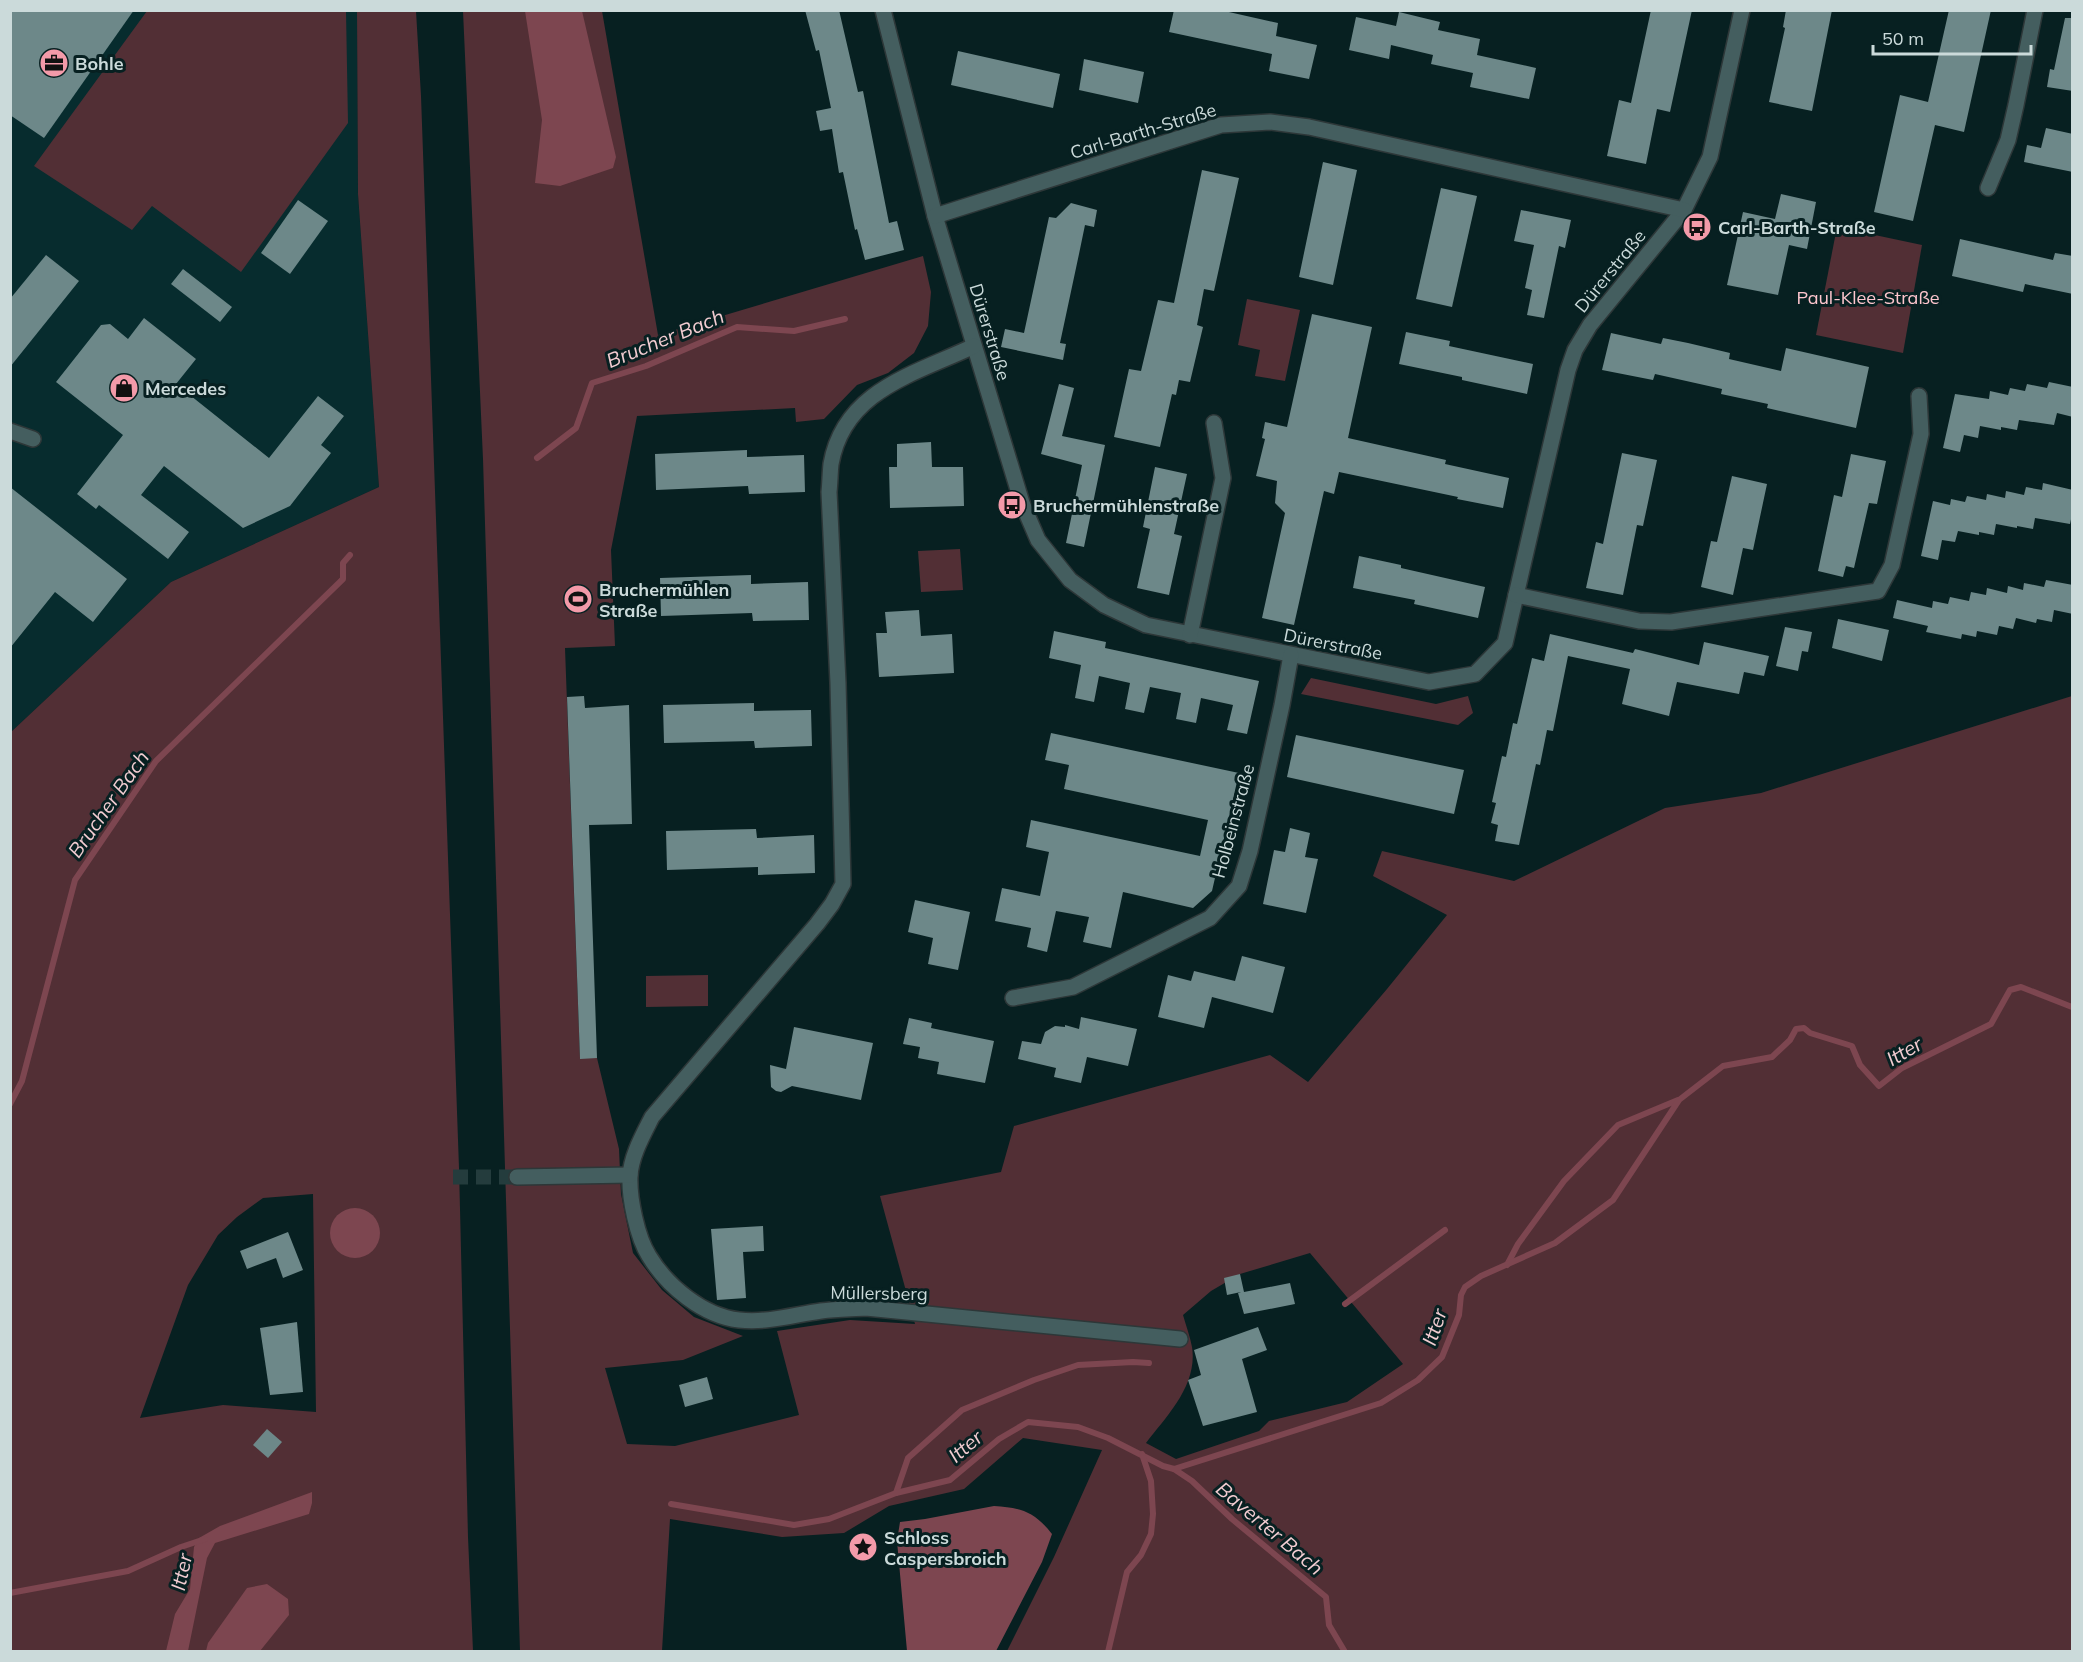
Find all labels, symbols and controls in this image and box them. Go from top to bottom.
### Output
scale bar [1873,18,2030,56]
text: 50 m [1882,27,1924,50]
office icon: Bohle [38,47,70,79]
place label: Bohle [75,52,124,75]
street label: Carl-Barth-Straße [1067,98,1219,164]
bus stop icon: Carl-Barth-Straße [1681,211,1713,243]
place label: Carl-Barth-Straße [1718,216,1876,239]
street label: Dürerstraße [1570,225,1650,317]
street label: Dürerstraße [964,281,1016,383]
park label: Paul-Klee-Straße [1796,286,1940,309]
water label: Brucher Bach [603,303,727,373]
shop icon: Mercedes [108,372,140,404]
place label: Mercedes [145,377,226,400]
bus stop icon: Bruchermühlenstraße [996,489,1028,521]
place label: Bruchermühlenstraße [1033,494,1219,517]
place label: Bruchermühlen Straße [599,578,729,622]
sports icon: Bruchermühlen Straße [562,583,594,615]
street label: Dürerstraße [1282,623,1384,665]
water label: Brucher Bach [62,746,154,862]
street label: Holbeinstraße [1207,761,1259,881]
water label: Itter [1882,1031,1927,1071]
street label: Müllersberg [830,1281,928,1305]
water label: Itter [1416,1305,1452,1349]
water label: Itter [943,1424,988,1467]
water label: Baverter Bach [1211,1476,1329,1580]
place label: Schloss Caspersbroich [884,1526,1007,1570]
place icon: Schloss Caspersbroich [847,1531,879,1563]
water label: Itter [165,1551,197,1593]

